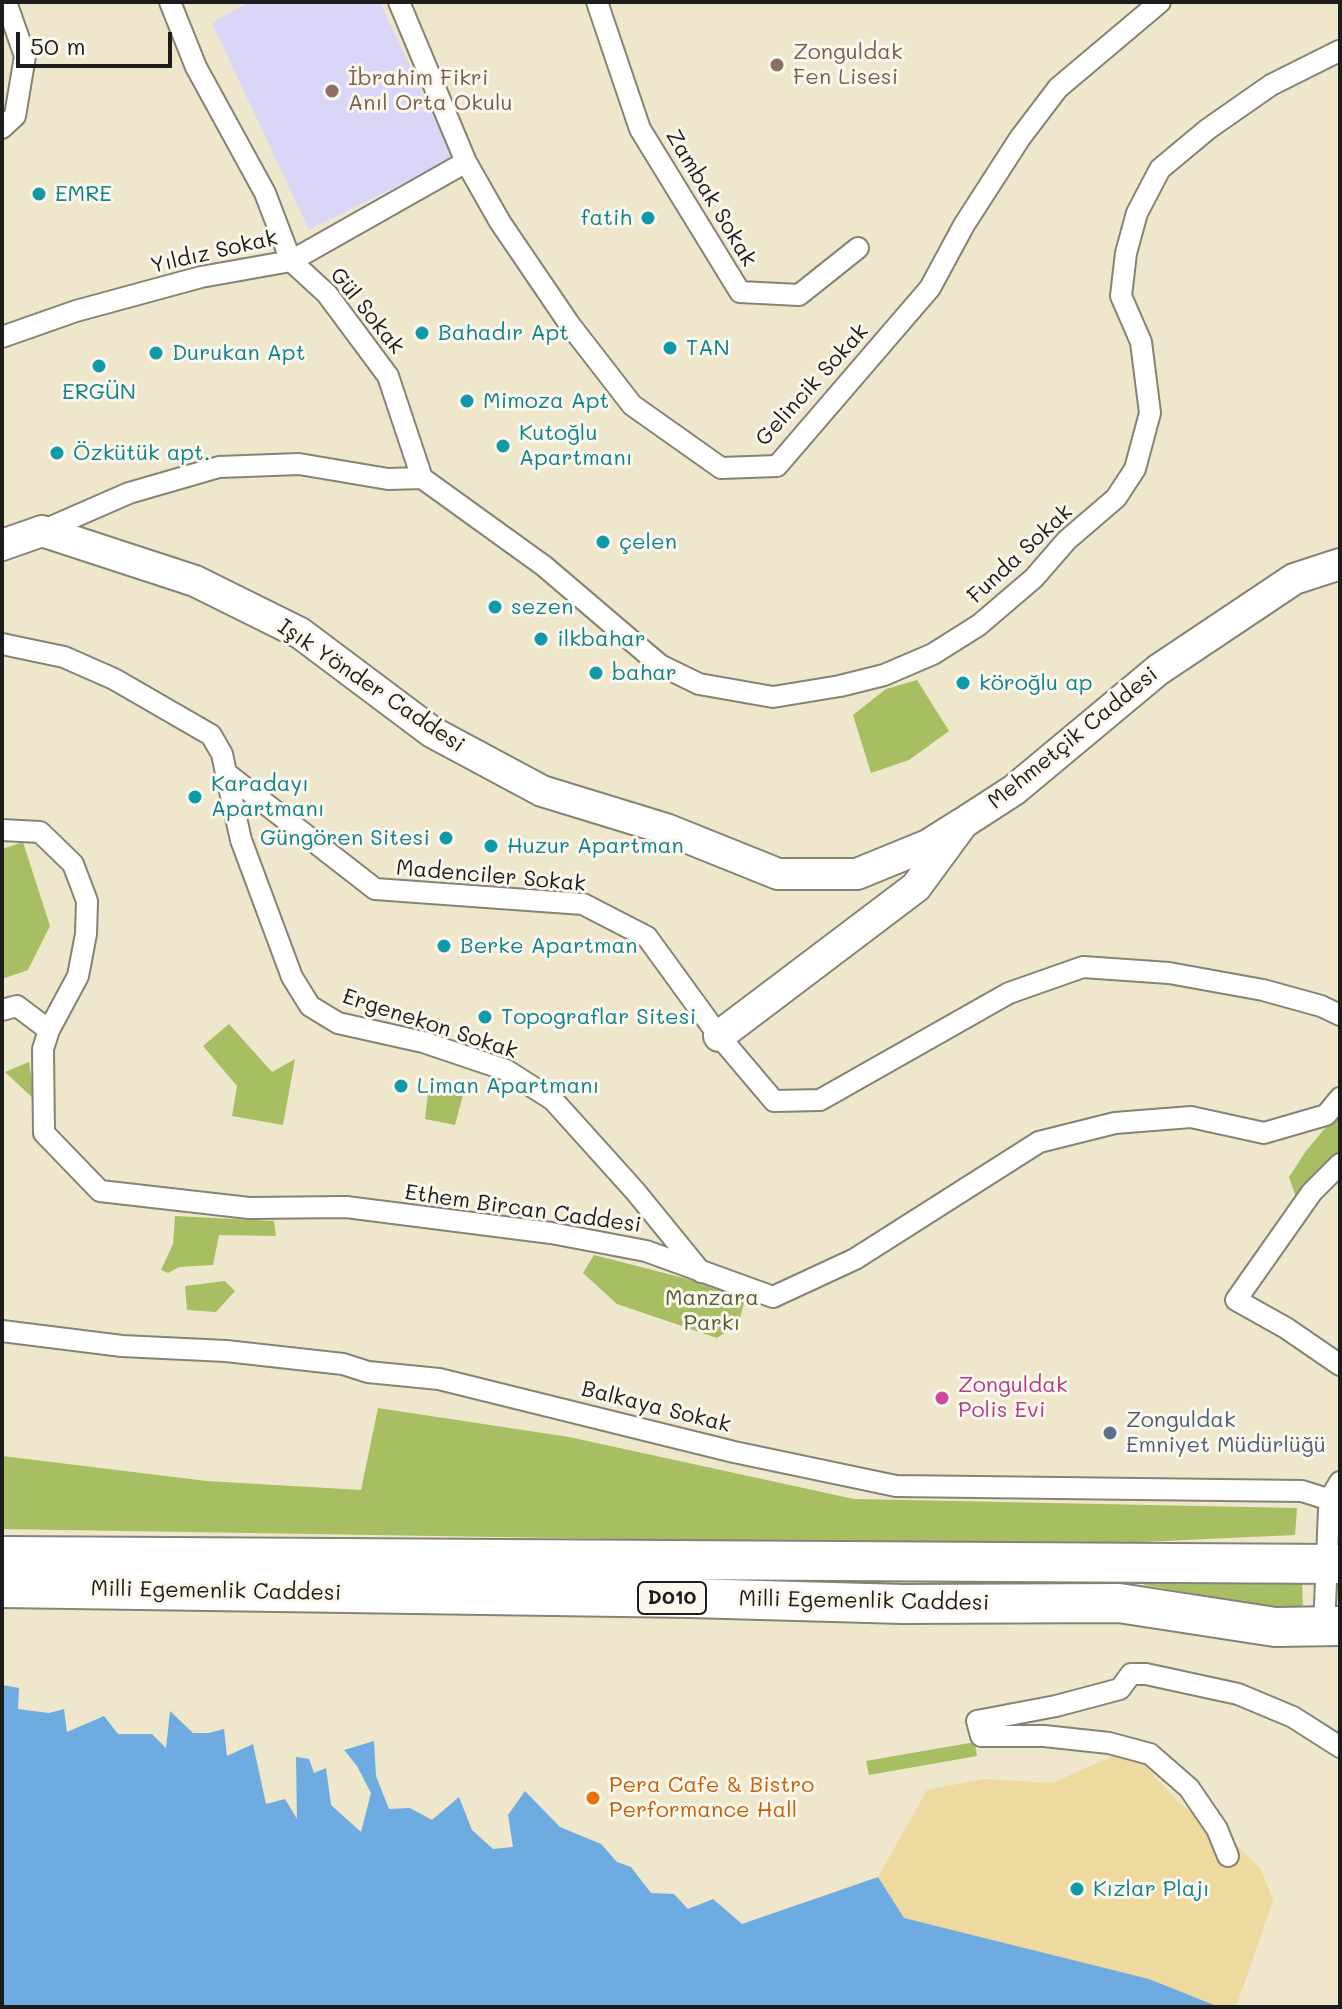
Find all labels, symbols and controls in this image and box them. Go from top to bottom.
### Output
scale bar [20,16,176,66]
text: 50 m [30,30,86,61]
place label: Zonguldak Fen Lisesi [793,39,903,90]
marker: Zonguldak Fen Lisesi [768,56,786,74]
place label: İbrahim Fikri Anıl Orta Okulu [348,65,512,116]
marker: İbrahim Fikri Anıl Orta Okulu [323,82,341,100]
street label: Zambak Sokak [660,125,762,271]
place label: EMRE [55,181,112,207]
marker: EMRE [30,185,48,203]
place label: fatih [581,205,632,231]
marker: fatih [639,209,657,227]
street label: Yıldız Sokak [148,225,280,279]
street label: Gül Sokak [324,263,410,359]
street label: Gelincik Sokak [750,318,874,452]
place label: Bahadır Apt [438,320,569,346]
marker: Bahadır Apt [413,324,431,342]
place label: TAN [686,335,730,361]
marker: TAN [661,339,679,357]
place label: Durukan Apt [172,340,305,366]
marker: Durukan Apt [147,344,165,362]
marker: ERGÜN [90,357,108,375]
place label: ERGÜN [62,379,136,405]
place label: Mimoza Apt [483,388,609,414]
marker: Mimoza Apt [458,392,476,410]
place label: Kutoğlu Apartmanı [519,420,633,472]
marker: Kutoğlu Apartmanı [494,437,512,455]
place label: Özkütük apt. [73,440,210,466]
marker: Özkütük apt. [48,444,66,462]
street label: Funda Sokak [962,499,1078,609]
place label: çelen [619,529,677,555]
marker: çelen [594,533,612,551]
place label: sezen [511,594,573,620]
marker: sezen [486,598,504,616]
street label: Işık Yönder Caddesi [273,614,469,758]
place label: ilkbahar [557,626,646,652]
marker: ilkbahar [532,630,550,648]
place label: bahar [612,660,677,686]
street label: Mehmetçik Caddesi [983,661,1163,815]
marker: bahar [587,664,605,682]
place label: köroğlu ap [979,670,1092,696]
marker: köroğlu ap [954,674,972,692]
place label: Karadayı Apartmanı [211,771,325,822]
marker: Karadayı Apartmanı [186,788,204,806]
place label: Güngören Sitesi [260,825,430,851]
marker: Güngören Sitesi [437,829,455,847]
place label: Huzur Apartman [507,833,684,859]
marker: Huzur Apartman [482,837,500,855]
street label: Madenciler Sokak [395,855,587,897]
place label: Berke Apartman [460,933,637,959]
marker: Berke Apartman [435,937,453,955]
street label: Ergenekon Sokak [339,983,521,1065]
place label: Topograflar Sitesi [501,1004,696,1030]
marker: Topograflar Sitesi [476,1008,494,1026]
place label: Liman Apartmanı [417,1073,599,1099]
marker: Liman Apartmanı [392,1077,410,1095]
street label: Ethem Bircan Caddesi [403,1179,643,1239]
park label: Manzara Parkı [665,1285,759,1336]
place label: Zonguldak Polis Evi [958,1372,1068,1424]
street label: Balkaya Sokak [579,1376,733,1438]
marker: Zonguldak Polis Evi [933,1389,951,1407]
place label: Zonguldak Emniyet Müdürlüğü [1126,1407,1326,1458]
marker: Zonguldak Emniyet Müdürlüğü [1101,1424,1119,1442]
street label: Milli Egemenlik Caddesi [90,1576,342,1606]
road number: D010 [638,1582,706,1614]
street label: Milli Egemenlik Caddesi [738,1586,990,1616]
place label: Pera Cafe & Bistro Performance Hall [609,1772,814,1824]
marker: Pera Cafe & Bistro Performance Hall [584,1789,602,1807]
place label: Kızlar Plajı [1093,1876,1210,1902]
marker: Kızlar Plajı [1068,1880,1086,1898]

